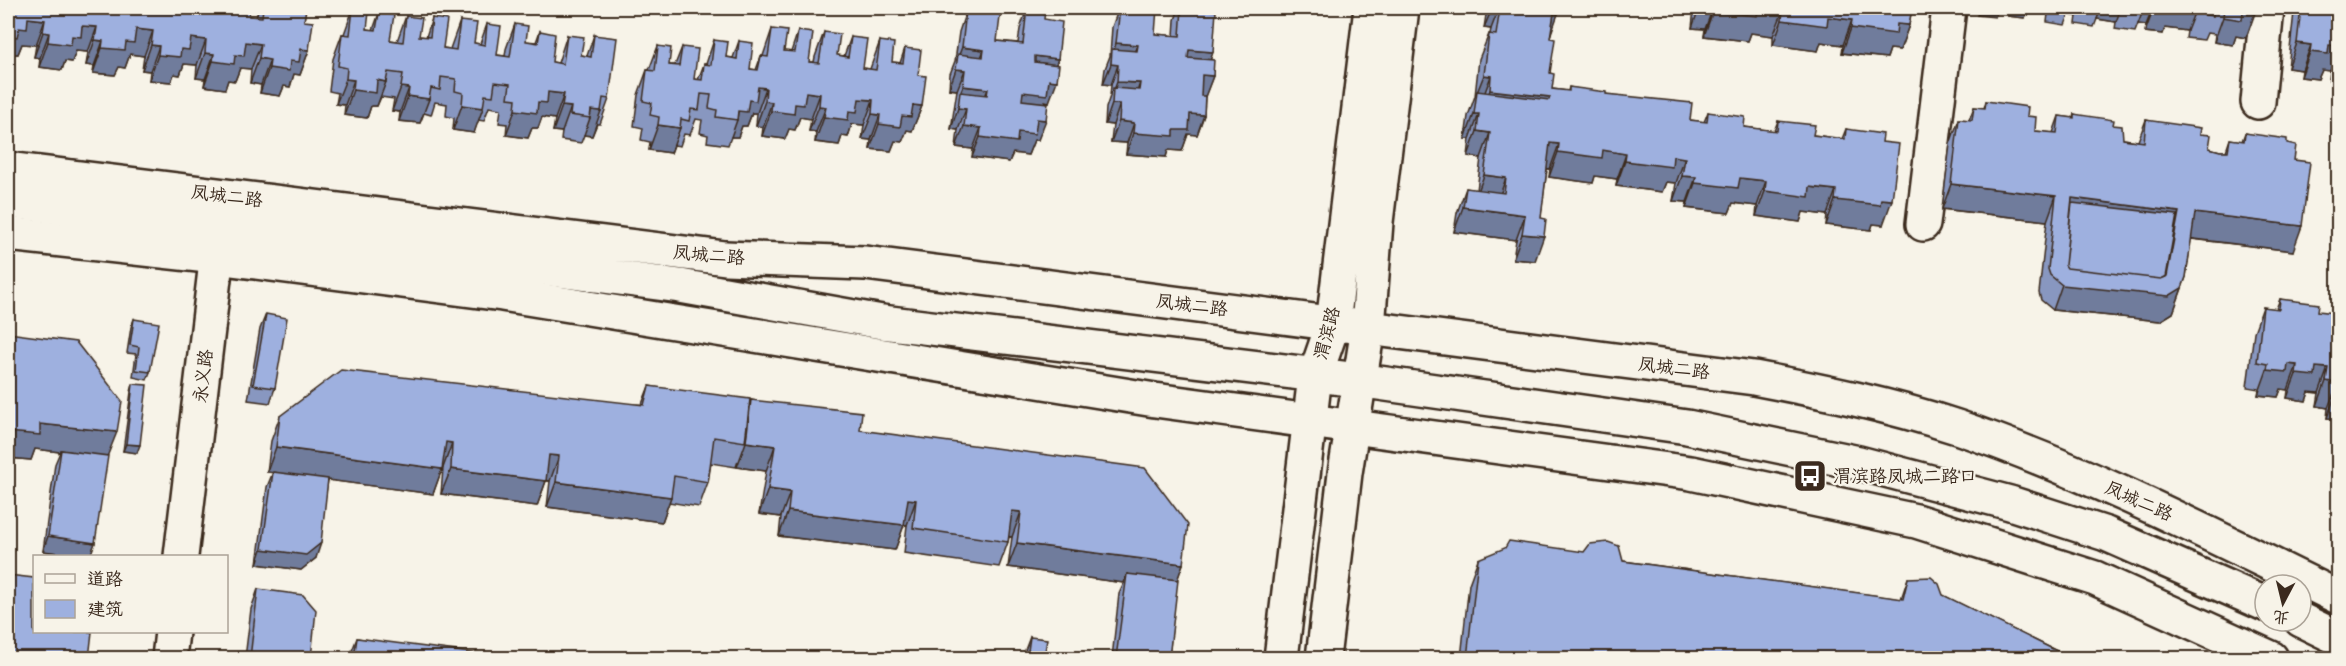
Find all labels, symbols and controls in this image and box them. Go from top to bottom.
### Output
street label: 凤城二路 [189,176,265,216]
street label: 凤城二路 [672,236,746,274]
street label: 凤城二路 [1154,285,1230,325]
street label: 渭滨路 [1305,303,1349,363]
street label: 永义路 [184,347,222,405]
street label: 凤城二路 [1636,348,1712,388]
bus stop icon: 渭滨路凤城二路口 [1792,458,1828,494]
place label: 渭滨路凤城二路口 [1833,460,1977,492]
street label: 凤城二路 [2100,472,2178,530]
legend [33,555,228,633]
text: 道路 [87,563,123,595]
north arrow [2253,573,2313,633]
text: 建筑 [87,593,123,625]
text: 北 [2272,602,2291,633]

